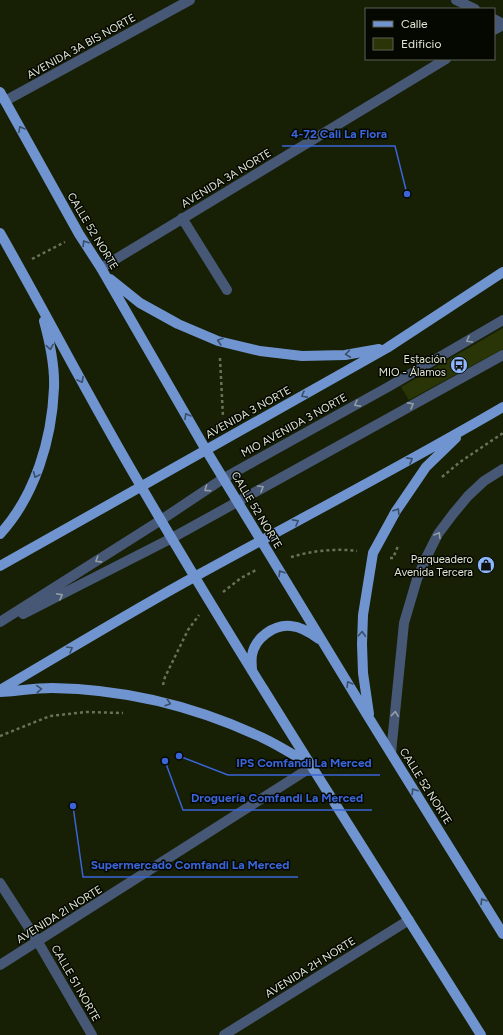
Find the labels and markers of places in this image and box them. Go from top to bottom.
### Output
callout: 4-72 Cali La Flora [282,122,395,146]
place label: Estación MIO - Álamos [379,353,446,379]
bus stop icon: Estación MIO - Álamos [449,355,469,375]
place label: Parqueadero Avenida Tercera [394,553,473,579]
shop icon: Parqueadero Avenida Tercera [476,555,496,575]
callout: IPS Comfandi La Merced [228,751,380,775]
callout: Droguería Comfandi La Merced [183,786,372,810]
callout: Supermercado Comfandi La Merced [83,853,298,877]

